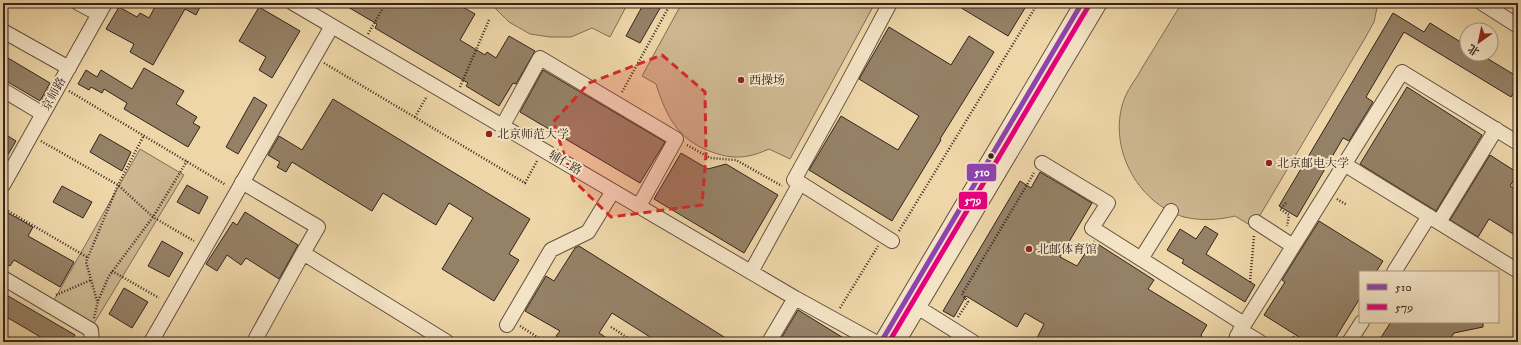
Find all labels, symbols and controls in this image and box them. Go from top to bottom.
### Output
north arrow [1459,22,1499,62]
text: 北 [1466,41,1483,58]
place label: 西操场 [749,73,785,88]
street label: 京师路 [39,75,69,113]
marker: 西操场 [736,75,746,85]
place label: 北京师范大学 [497,127,569,142]
marker: 北京师范大学 [484,129,494,139]
street label: 辅仁路 [546,148,584,178]
unlabelled marker [986,151,996,161]
place label: 北京邮电大学 [1277,156,1349,171]
marker: 北京邮电大学 [1264,158,1274,168]
line badge: 510 [966,163,997,182]
text: 510 [973,166,990,180]
line badge: 579 [958,191,988,210]
text: 579 [964,194,982,208]
place label: 北邮体育馆 [1037,242,1097,257]
marker: 北邮体育馆 [1024,244,1034,254]
legend [1359,271,1499,323]
text: 510 [1395,280,1412,295]
text: 579 [1395,300,1413,315]

